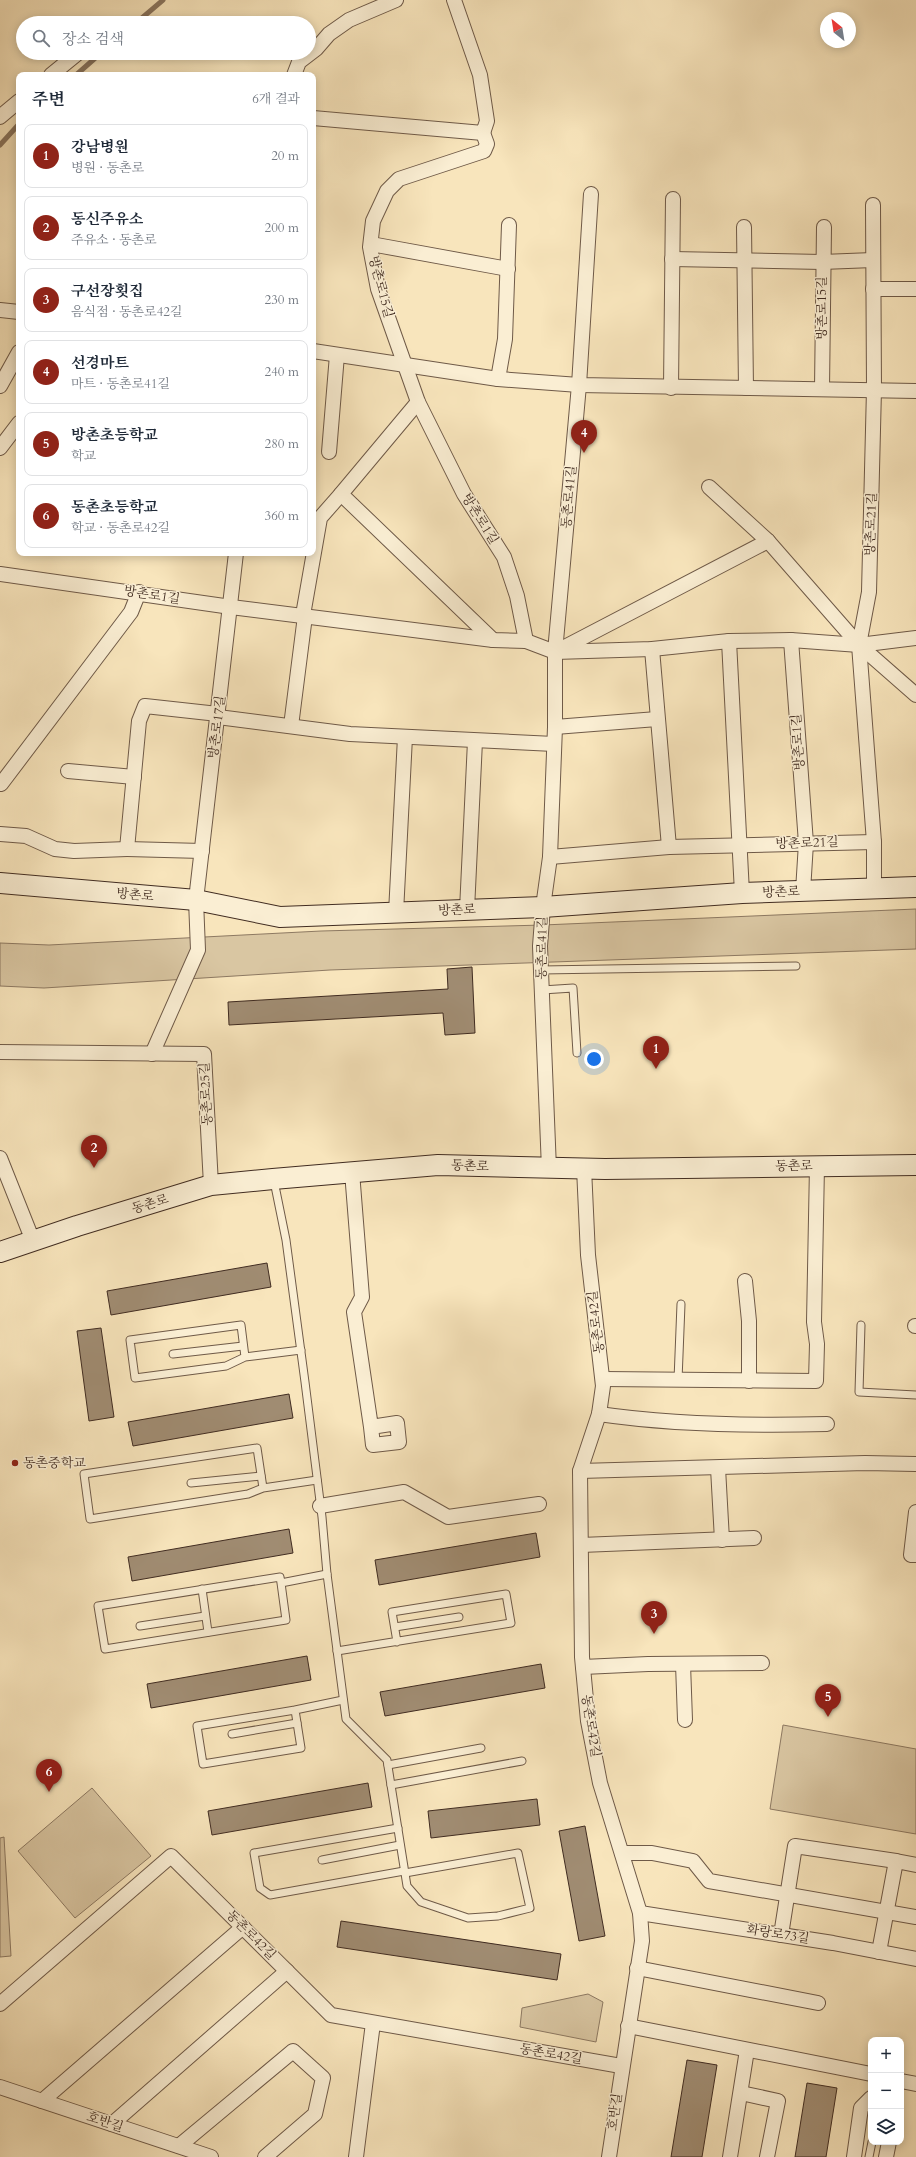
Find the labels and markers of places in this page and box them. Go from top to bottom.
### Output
pin: 4 [571,420,597,453]
pin: 1 [643,1036,669,1069]
pin: 2 [81,1135,107,1168]
place label: 동촌중학교 [23,1454,86,1472]
marker: 동촌중학교 [10,1458,20,1468]
pin: 3 [641,1601,667,1634]
pin: 5 [815,1684,841,1717]
pin: 6 [36,1759,62,1792]

